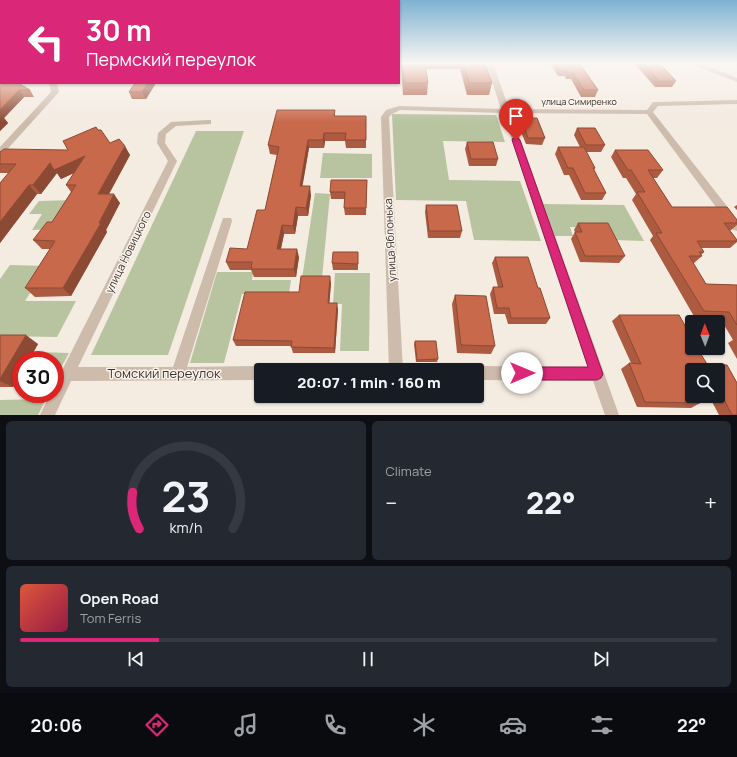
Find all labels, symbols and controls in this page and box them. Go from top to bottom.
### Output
text: 30 m [86,11,151,49]
icon: left [20,16,72,68]
text: Пермский переулок [86,47,256,71]
street label: улица Симиренко [541,95,617,108]
pin [499,99,533,140]
icon: arrive [505,105,527,127]
street label: улица Яблонька [380,198,399,282]
street label: улица Новицкого [101,208,154,295]
north arrow [685,315,725,355]
map controls [685,315,725,403]
speed limit sign: 30 [12,351,64,403]
position arrow [501,352,543,394]
button: search [685,363,725,403]
street label: Томский переулок [108,364,221,382]
text: 20:07 · 1 min · 160 m [297,372,441,393]
text: Climate [386,462,432,480]
text: 23 [161,467,210,523]
text: 22° [526,482,576,523]
text: − [386,488,397,518]
text: + [704,488,717,518]
text: km/h [169,517,202,536]
text: Open Road [80,588,159,609]
text: Tom Ferris [80,609,141,627]
icon: previous [125,648,147,670]
icon: pause [357,648,379,670]
icon: next [590,648,612,670]
icon: directions [143,711,171,739]
icon: music [232,711,260,739]
icon: phone [321,711,349,739]
icon: climate [410,711,438,739]
icon: car [499,711,527,739]
icon: filters [588,711,616,739]
text: 20:06 [30,713,82,737]
text: 22° [677,713,706,737]

